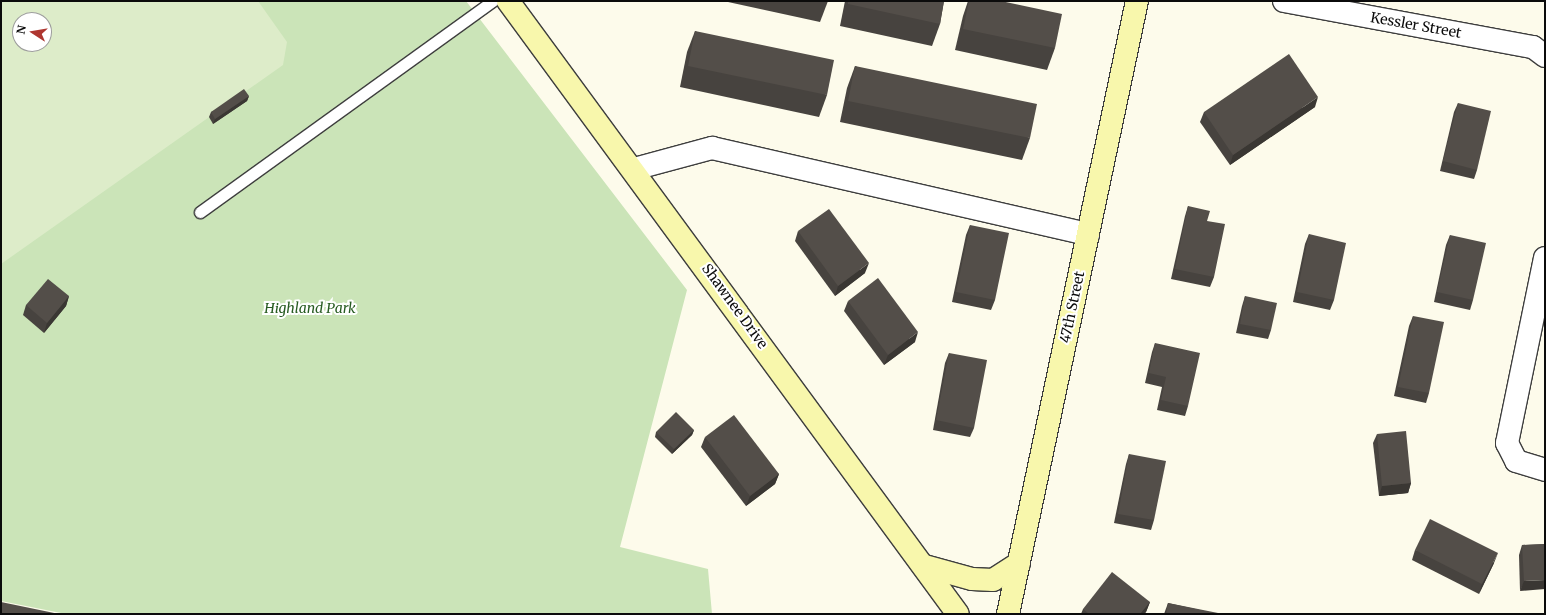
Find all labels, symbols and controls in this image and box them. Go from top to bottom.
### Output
street label: Kessler Street [1369,9,1463,41]
north arrow [12,12,52,52]
text: N [13,24,29,35]
street label: Shawnee Drive [699,260,771,352]
street label: 47th Street [1056,270,1088,344]
park label: Highland Park [264,300,356,316]

